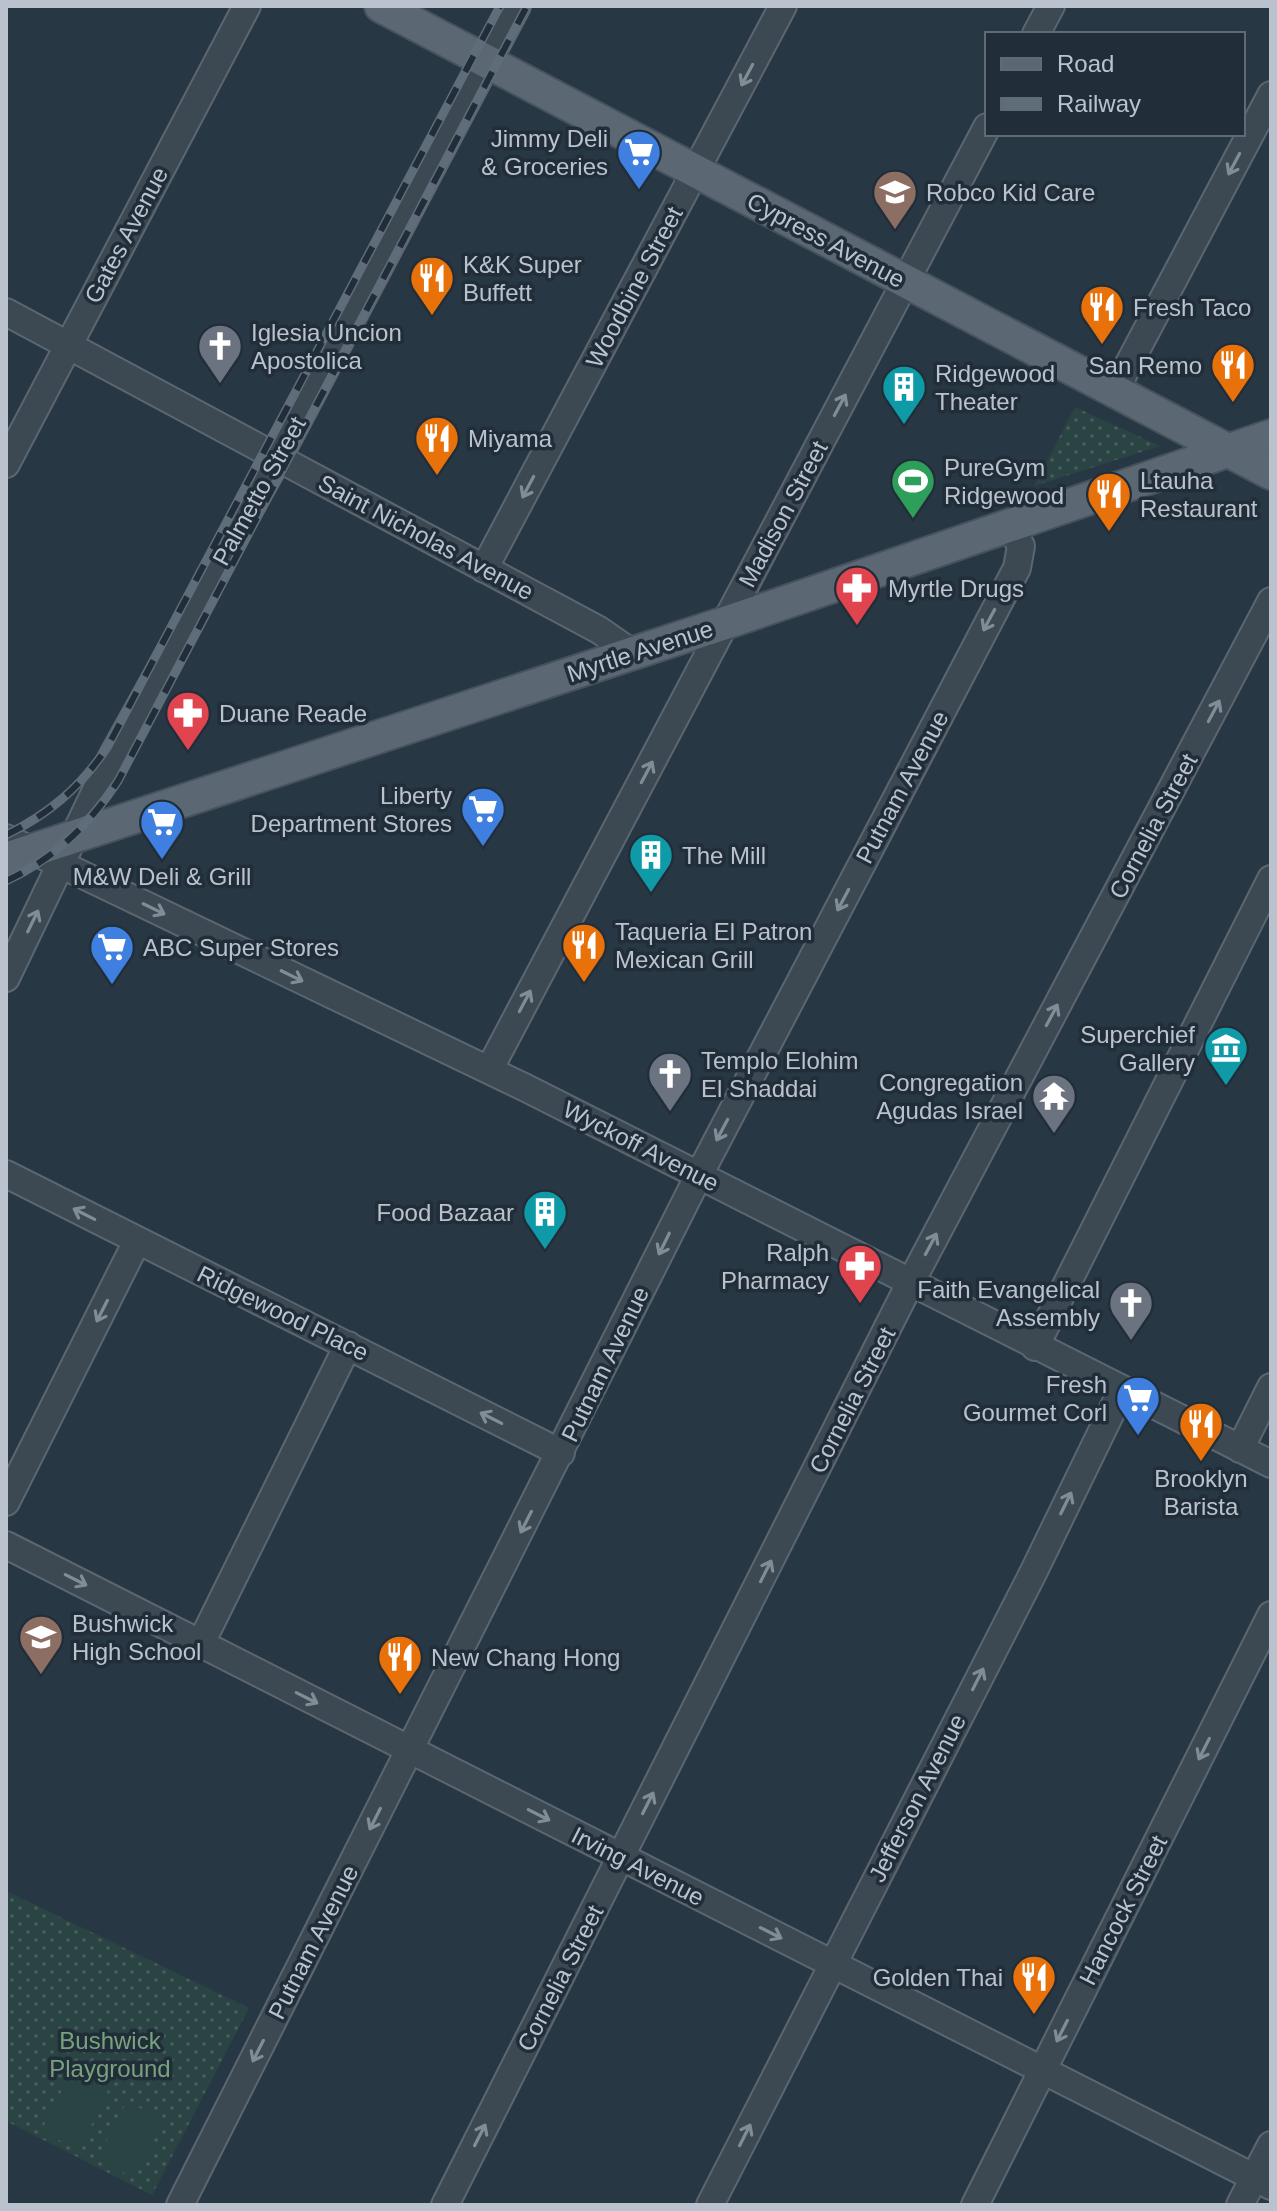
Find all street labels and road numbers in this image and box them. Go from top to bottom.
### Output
street label: Gates Avenue [79,162,173,308]
street label: Cypress Avenue [743,187,909,293]
street label: Woodbine Street [580,202,688,372]
street label: Palmetto Street [207,412,311,570]
street label: Madison Street [733,436,833,592]
street label: Saint Nicholas Avenue [314,469,538,605]
street label: Myrtle Avenue [564,615,716,687]
street label: Putnam Avenue [850,706,954,868]
street label: Cornelia Street [1104,749,1203,903]
street label: Wyckoff Avenue [559,1095,723,1197]
street label: Ridgewood Place [193,1260,373,1366]
street label: Putnam Avenue [556,1282,654,1446]
street label: Cornelia Street [804,1322,901,1477]
street label: Jefferson Avenue [863,1710,971,1886]
street label: Irving Avenue [567,1821,709,1911]
street label: Hancock Street [1074,1830,1172,1989]
street label: Putnam Avenue [263,1861,363,2023]
street label: Cornelia Street [512,1900,609,2055]

